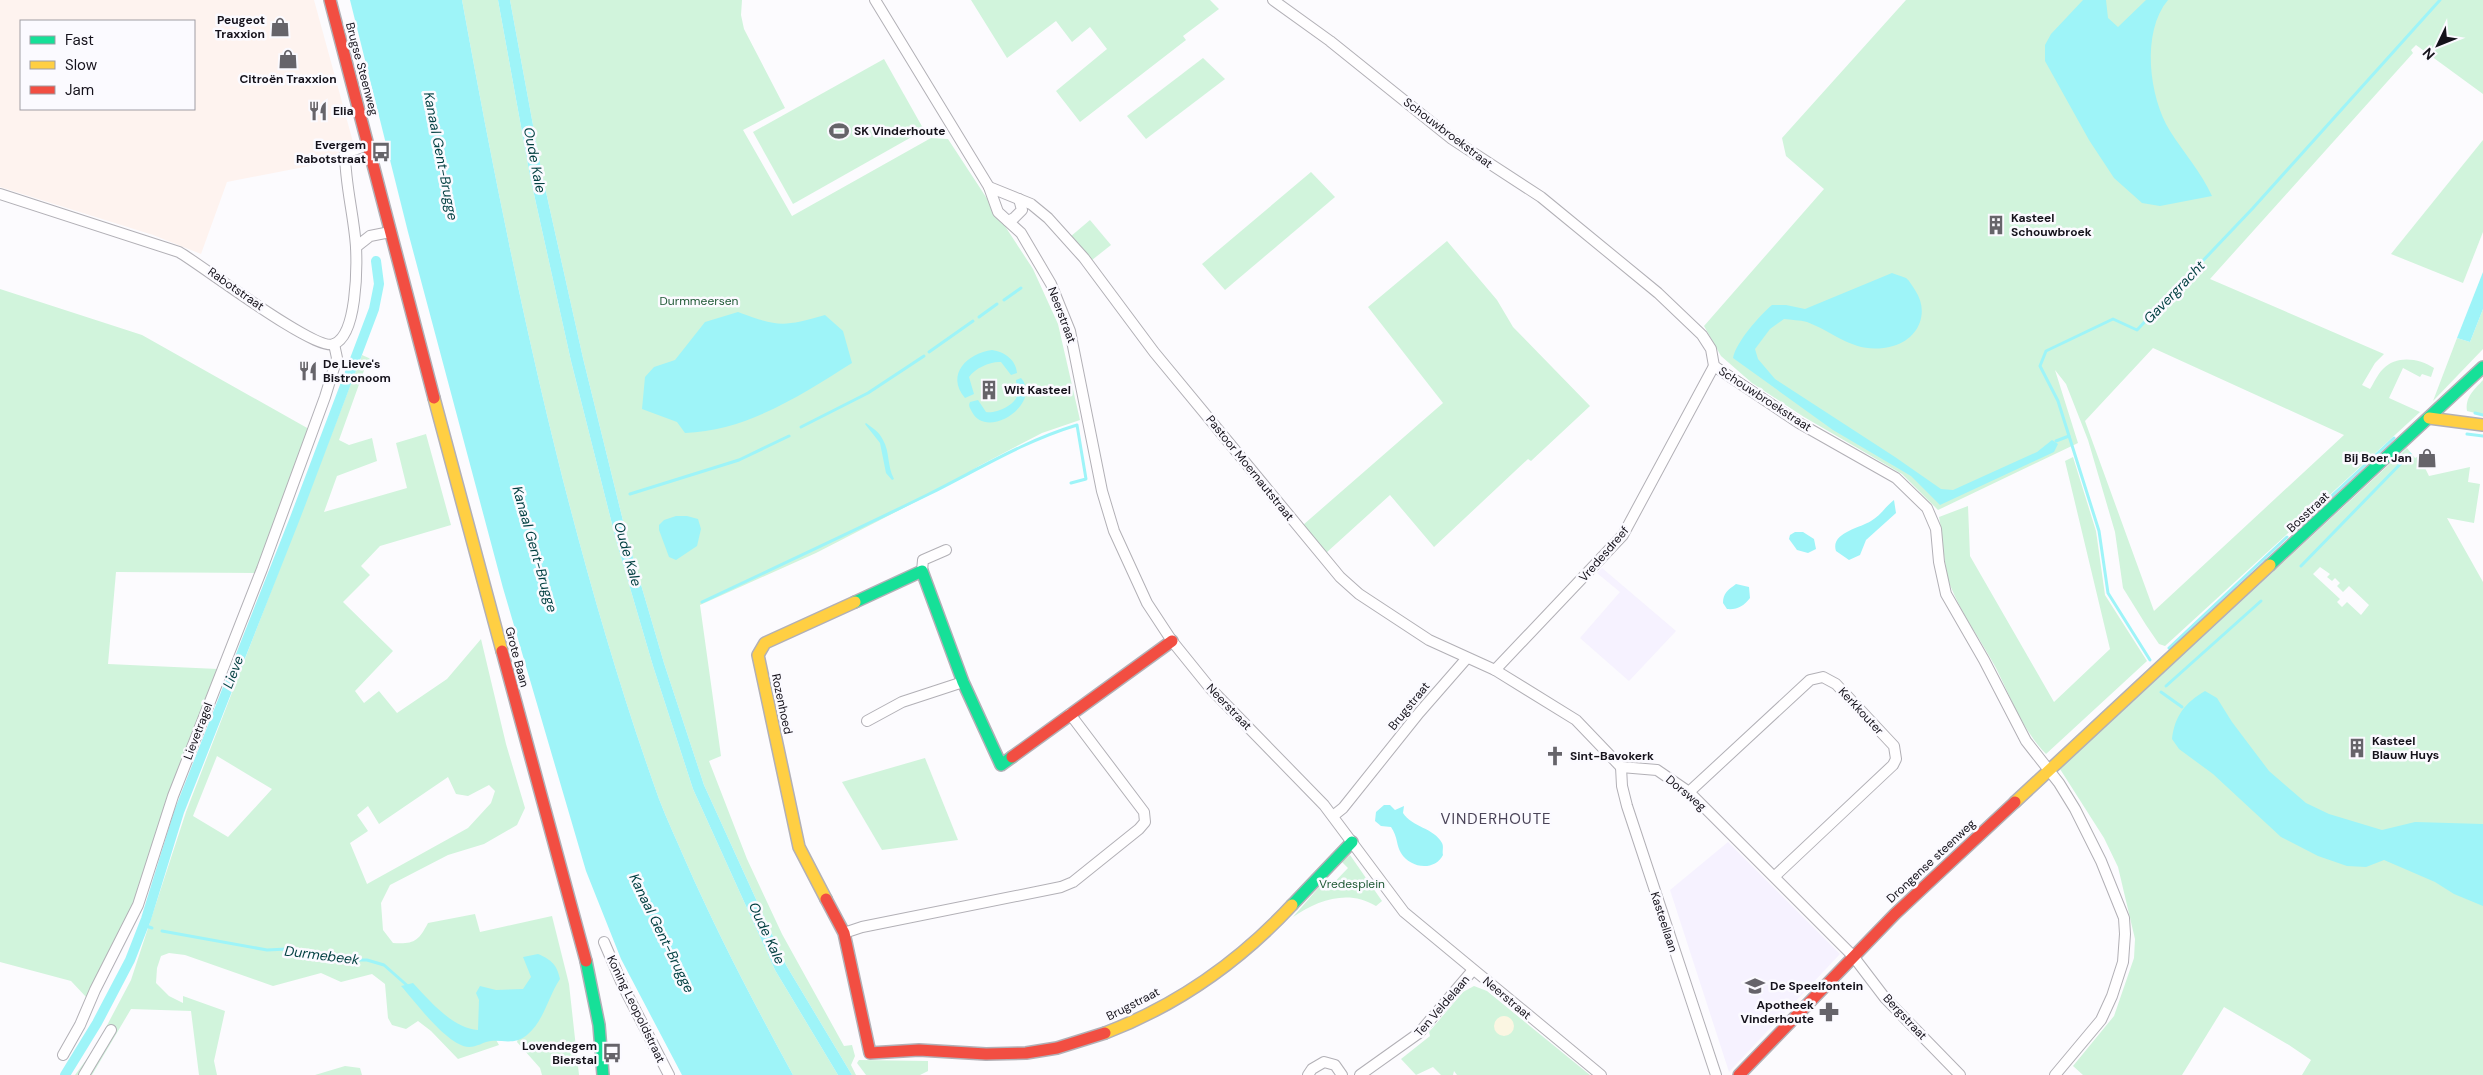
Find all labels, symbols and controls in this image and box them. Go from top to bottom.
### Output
place label: Peugeot Traxxion [215,12,265,42]
shop icon: Peugeot Traxxion [269,16,291,38]
legend [20,20,195,110]
north arrow [2413,20,2463,70]
street label: Brugse Steenweg [342,21,382,118]
text: Fast [65,30,94,50]
text: N [2418,44,2439,64]
shop icon: Citroën Traxxion [277,48,299,70]
text: Slow [65,55,98,75]
place label: Citroën Traxxion [239,71,337,87]
text: Jam [65,80,94,100]
water label: Kanaal Gent-Brugge [420,90,462,222]
street label: Schouwbroekstraat [1400,94,1496,172]
restaurant icon: Elia [307,100,329,122]
place label: Elia [333,103,354,119]
sports icon: SK Vinderhoute [828,120,850,142]
place label: SK Vinderhoute [854,123,945,139]
water label: Oude Kale [520,126,550,194]
place label: Evergem Rabotstraat [296,137,366,167]
bus stop icon: Evergem Rabotstraat [370,141,392,163]
place label: Kasteel Schouwbroek [2011,210,2092,240]
building icon: Kasteel Schouwbroek [1985,214,2007,236]
water label: Gavergracht [2139,256,2209,327]
street label: Rabotstraat [205,264,267,314]
street label: Neerstraat [1044,285,1080,346]
park label: Durmmeersen [660,293,738,309]
place label: De Lieve's Bistronoom [323,356,391,386]
restaurant icon: De Lieve's Bistronoom [297,360,319,382]
street label: Schouwbroekstraat [1715,363,1815,435]
building icon: Wit Kasteel [978,379,1000,401]
place label: Wit Kasteel [1004,382,1071,398]
street label: Pastoor Moernautstraat [1202,412,1298,524]
shop icon: Bij Boer Jan [2416,447,2438,469]
place label: Bij Boer Jan [2344,450,2412,466]
water label: Kanaal Gent-Brugge [508,484,562,614]
street label: Bosstraat [2283,488,2333,536]
water label: Oude Kale [610,520,646,588]
street label: Vredesdreef [1575,523,1633,585]
street label: Grote Baan [501,625,533,689]
water label: Lieve [219,653,247,691]
street label: Rozenhoed [768,672,796,736]
street label: Brugstraat [1385,678,1434,733]
street label: Neerstraat [1203,680,1255,734]
street label: Kerkkouter [1835,684,1887,739]
street label: Lievetragel [180,700,216,762]
place label: Kasteel Blauw Huys [2372,733,2439,763]
building icon: Kasteel Blauw Huys [2346,737,2368,759]
church icon: Sint-Bavokerk [1544,745,1566,767]
place label: Sint-Bavokerk [1570,748,1654,764]
street label: Dorsweg [1662,771,1710,815]
district label: VINDERHOUTE [1440,809,1552,829]
street label: Drongense steenweg [1883,815,1979,906]
water label: Kanaal Gent-Brugge [625,870,699,996]
park label: Vredesplein [1319,876,1385,892]
street label: Kasteellaan [1647,890,1681,954]
water label: Oude Kale [745,899,789,967]
water label: Durmebeek [284,941,361,969]
street label: Koning Leopoldstraat [603,953,669,1066]
street label: Ten Veldelaan [1411,972,1473,1040]
street label: Neerstraat [1479,973,1535,1023]
school or university icon: De Speelfontein [1744,975,1766,997]
place label: De Speelfontein [1770,978,1863,994]
street label: Brugstraat [1104,984,1163,1024]
street label: Bergstraat [1880,991,1931,1044]
place label: Apotheek Vinderhoute [1740,997,1814,1027]
pharmacy icon: Apotheek Vinderhoute [1818,1001,1840,1023]
place label: Lovendegem Bierstal [522,1038,597,1068]
bus stop icon: Lovendegem Bierstal [601,1042,623,1064]

